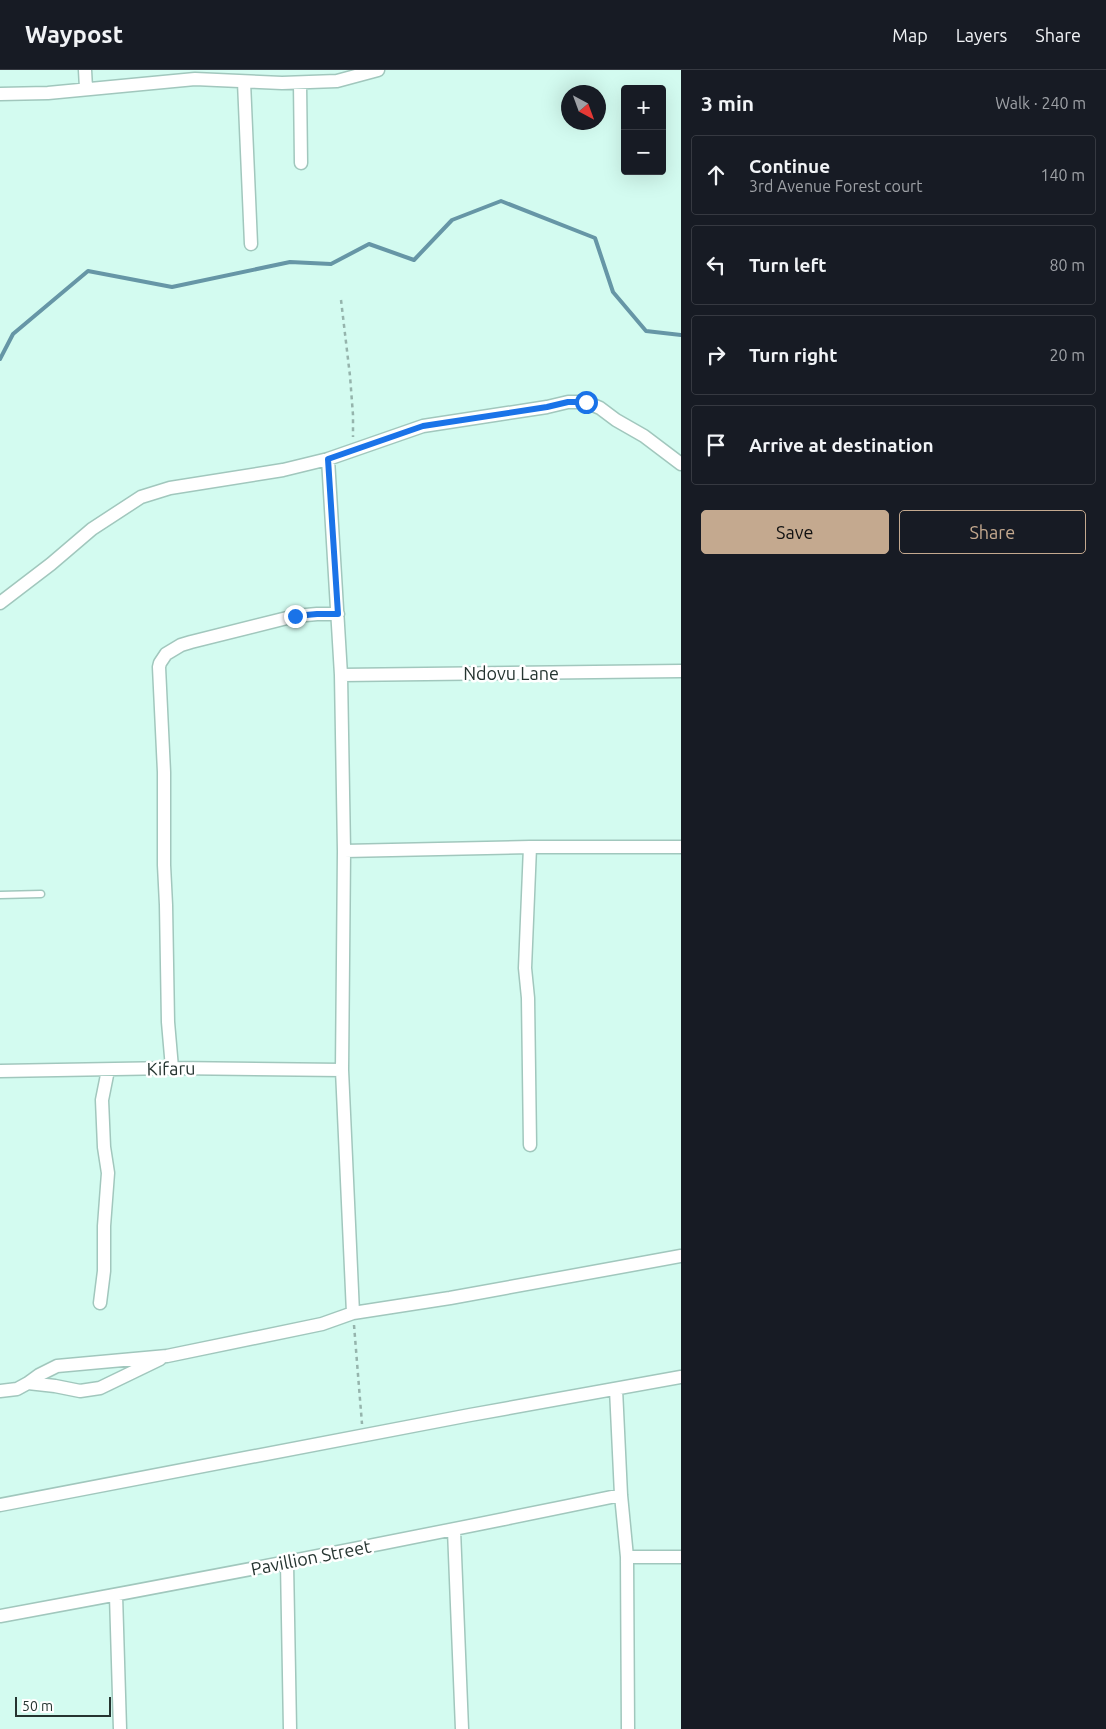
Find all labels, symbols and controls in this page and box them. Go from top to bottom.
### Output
text: Waypost [25,21,123,48]
text: Map [892,25,928,45]
text: Layers [956,25,1007,45]
text: Share [1035,25,1081,45]
north arrow [561,85,606,130]
map controls [621,85,666,175]
button: + [621,85,666,130]
text: 3 min [701,91,754,115]
text: Walk · 240 m [995,94,1086,112]
button: − [621,130,666,175]
text: Continue [749,155,830,177]
icon: ahead [702,161,730,189]
text: 140 m [1040,166,1085,184]
text: 3rd Avenue Forest court [749,177,922,195]
icon: left [702,251,730,279]
text: Turn left [749,254,827,276]
text: 80 m [1049,256,1085,274]
icon: right [702,341,730,369]
text: Turn right [749,344,837,366]
text: 20 m [1049,346,1085,364]
route start [575,391,598,414]
icon: arrive [702,431,730,459]
text: Arrive at destination [749,434,934,456]
button: Save [701,510,889,554]
button: Share [899,510,1086,554]
route end [284,605,307,628]
street label: Ndovu Lane [463,663,559,683]
street label: Kifaru [146,1058,196,1078]
street label: Pavillion Street [249,1536,373,1578]
scale bar [15,1694,111,1717]
text: 50 m [22,1698,53,1714]

